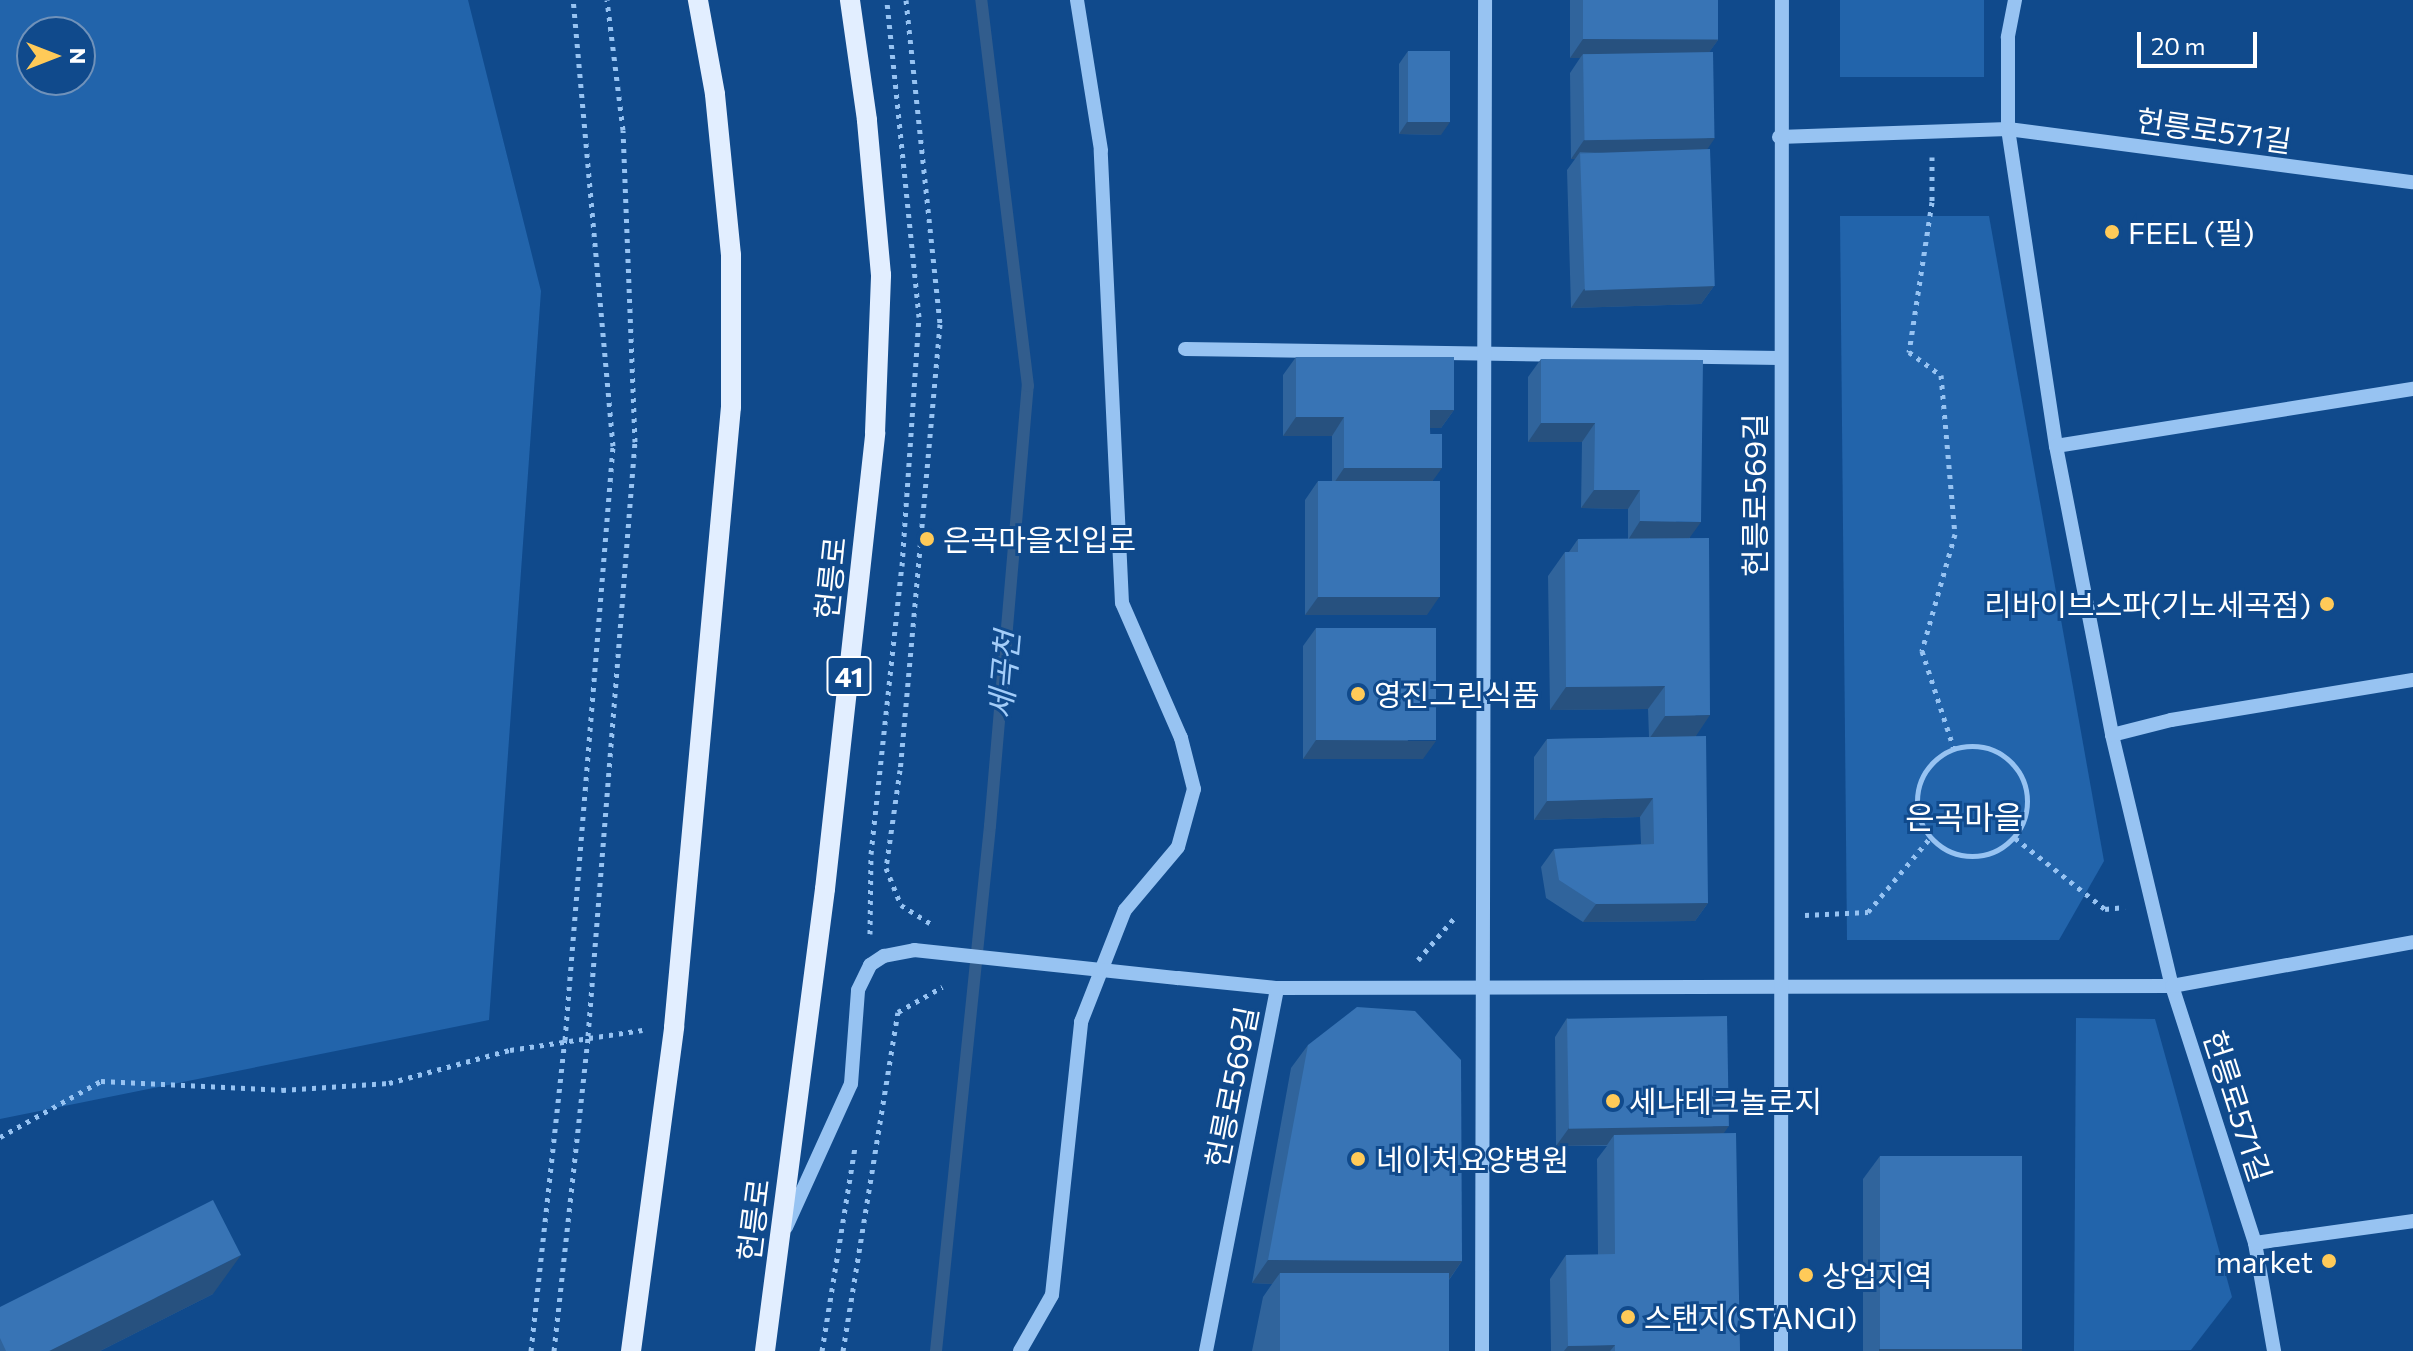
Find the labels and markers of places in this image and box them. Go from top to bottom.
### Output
place label: FEEL (필) [2128,214,2254,250]
marker: FEEL (필) [2103,223,2121,241]
place label: 은곡마을진입로 [943,521,1136,557]
marker: 은곡마을진입로 [918,530,936,548]
place label: 리바이브스파(기노세곡점) [1984,586,2311,622]
marker: 리바이브스파(기노세곡점) [2318,595,2336,613]
place label: 영진그린식품 [1374,676,1540,712]
marker: 영진그린식품 [1349,685,1367,703]
place label: 세나테크놀로지 [1629,1083,1822,1119]
marker: 세나테크놀로지 [1604,1092,1622,1110]
place label: 네이처요양병원 [1376,1141,1569,1177]
marker: 네이처요양병원 [1347,1148,1369,1170]
place label: market [2216,1243,2313,1279]
marker: market [2320,1252,2338,1270]
place label: 상업지역 [1822,1257,1932,1293]
marker: 상업지역 [1797,1266,1815,1284]
place label: 스탠지(STANGI) [1644,1299,1857,1335]
marker: 스탠지(STANGI) [1619,1308,1637,1326]

